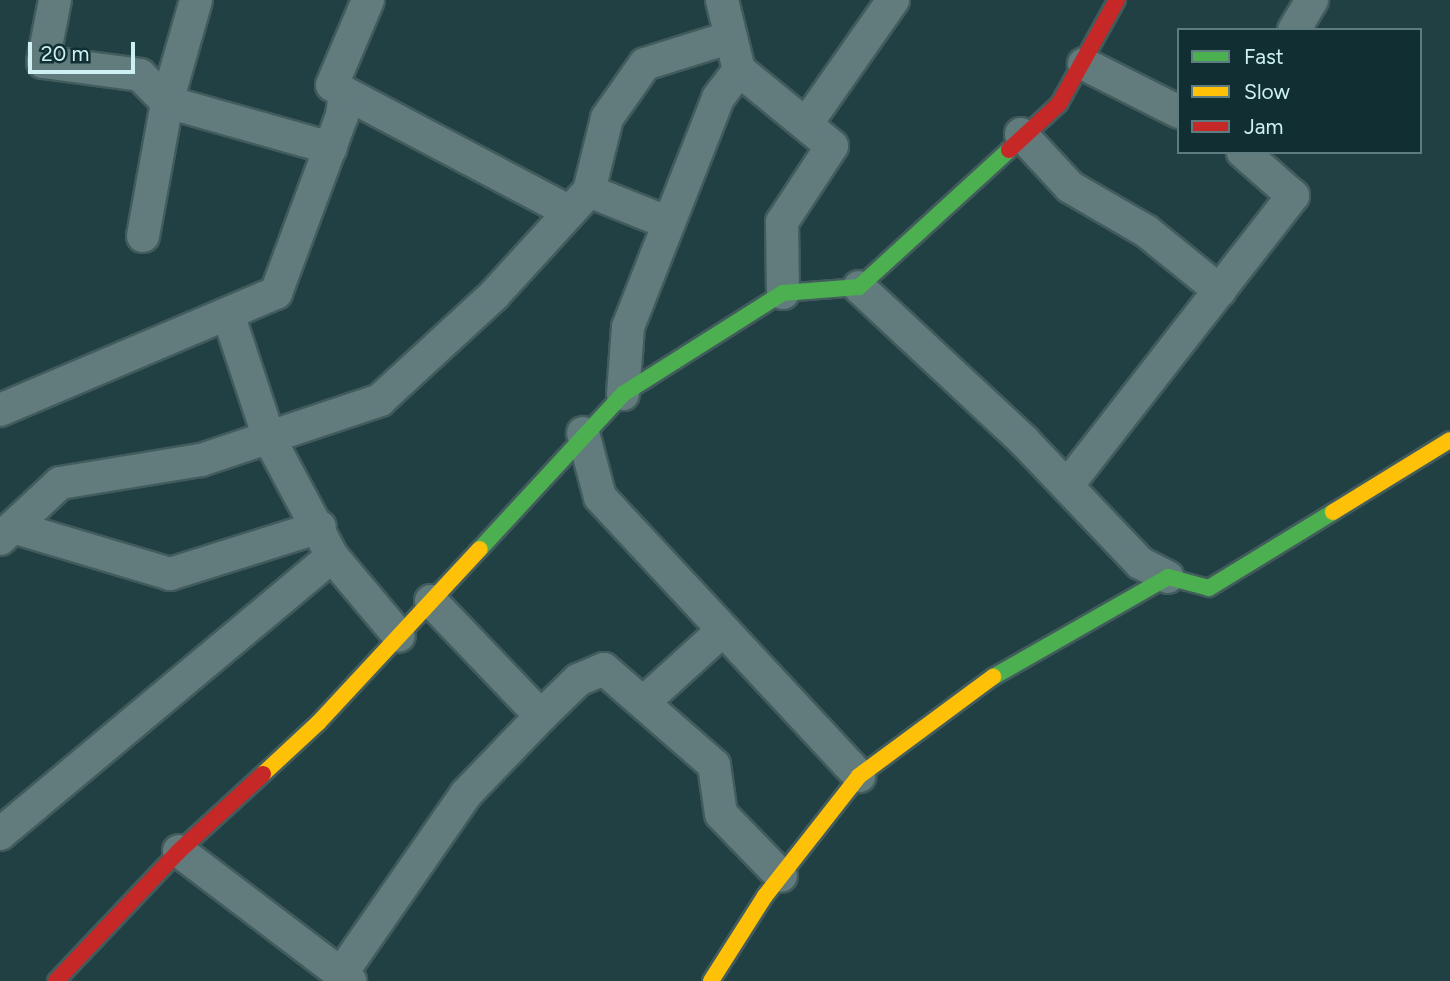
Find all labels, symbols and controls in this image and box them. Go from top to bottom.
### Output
scale bar [32,28,138,72]
legend [1177,28,1422,154]
text: 20 m [41,41,89,66]
text: Fast [1244,44,1284,69]
text: Slow [1244,79,1290,104]
text: Jam [1244,114,1283,139]

